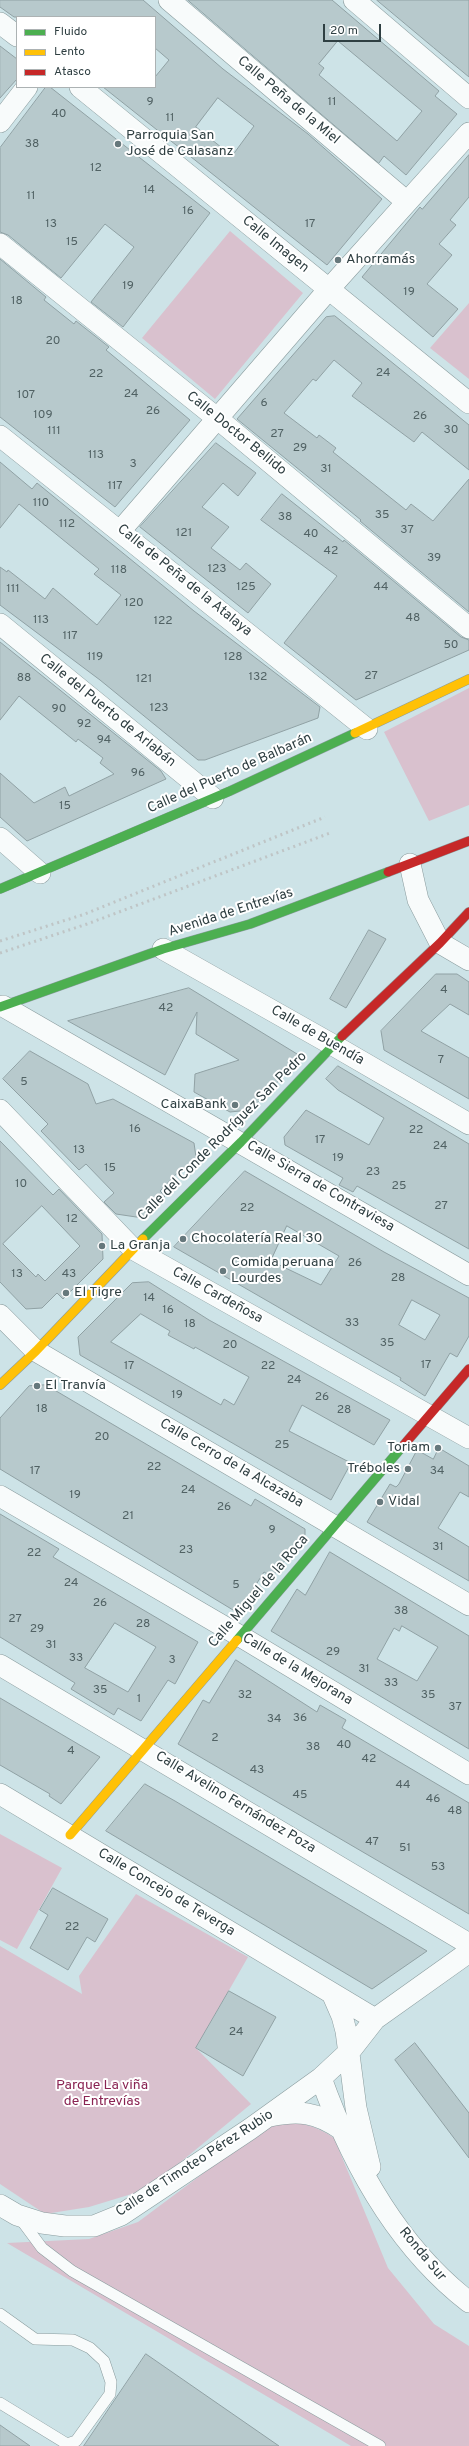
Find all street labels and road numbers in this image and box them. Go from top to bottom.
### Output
street label: Calle Peña de la Miel [233,53,343,149]
street label: Calle Imagen [238,213,312,277]
street label: Calle Doctor Bellido [183,388,289,480]
street label: Calle de Peña de la Atalaya [113,521,255,641]
street label: Calle del Puerto de Arlabán [35,651,179,771]
street label: Calle del Puerto de Balbarán [145,730,315,818]
street label: Avenida de Entrevías [167,885,295,941]
street label: Calle de Buendía [267,1003,367,1069]
street label: Calle del Conde Rodríguez San Pedro [135,1049,311,1225]
street label: Calle Sierra de Contraviesa [243,1138,397,1236]
street label: Calle Cardeñosa [169,1264,265,1328]
street label: Calle Cerro de la Alcazaba [156,1416,306,1512]
street label: Calle Miguel de la Roca [205,1532,313,1652]
street label: Calle de la Mejorana [239,1630,355,1710]
street label: Calle Avelino Fernández Poza [152,1748,318,1858]
street label: Calle Concejo de Teverga [94,1845,238,1941]
street label: Calle de Timoteo Pérez Rubio [113,2107,277,2221]
street label: Ronda Sur [395,2225,449,2285]

